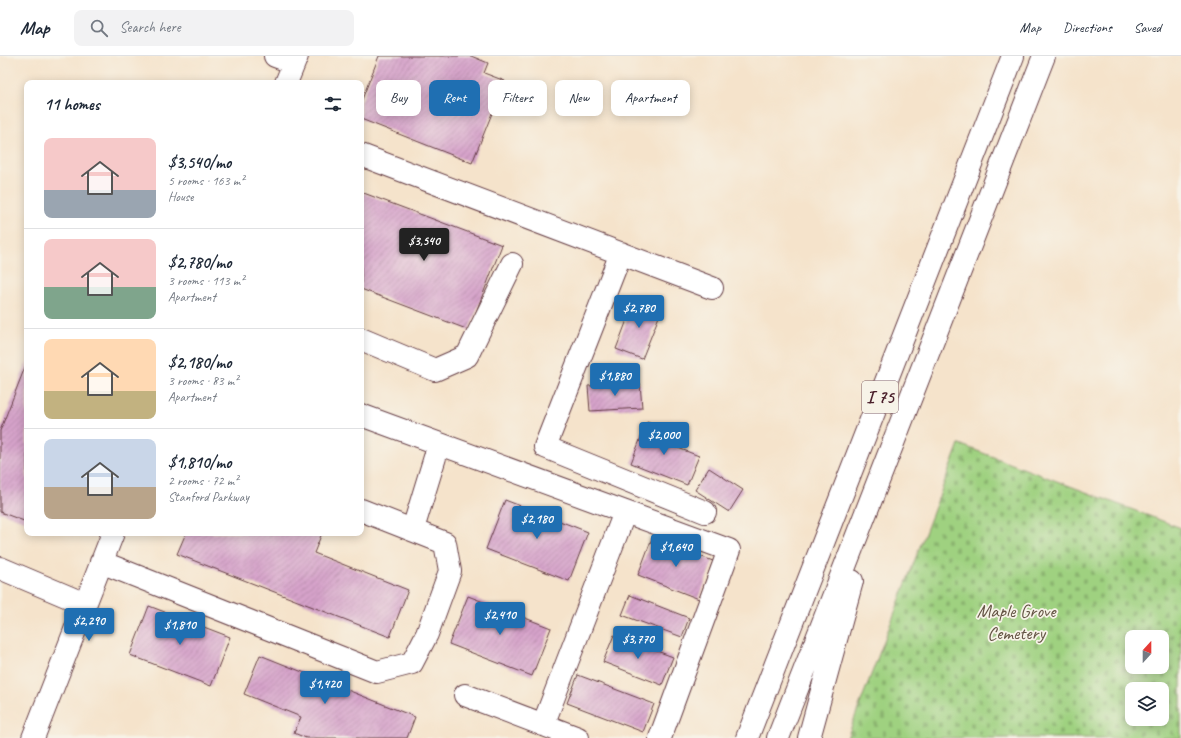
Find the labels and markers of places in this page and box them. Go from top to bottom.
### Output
pin: $3,540 [391,228,457,262]
pin: $2,780 [606,295,672,329]
pin: $1,880 [582,363,648,397]
pin: $2,000 [631,422,697,456]
pin: $2,180 [504,506,570,540]
pin: $1,640 [643,534,709,568]
pin: $2,410 [467,602,533,636]
pin: $2,290 [56,608,122,642]
pin: $1,810 [147,612,213,646]
pin: $3,770 [605,626,671,660]
pin: $1,420 [292,671,358,705]

